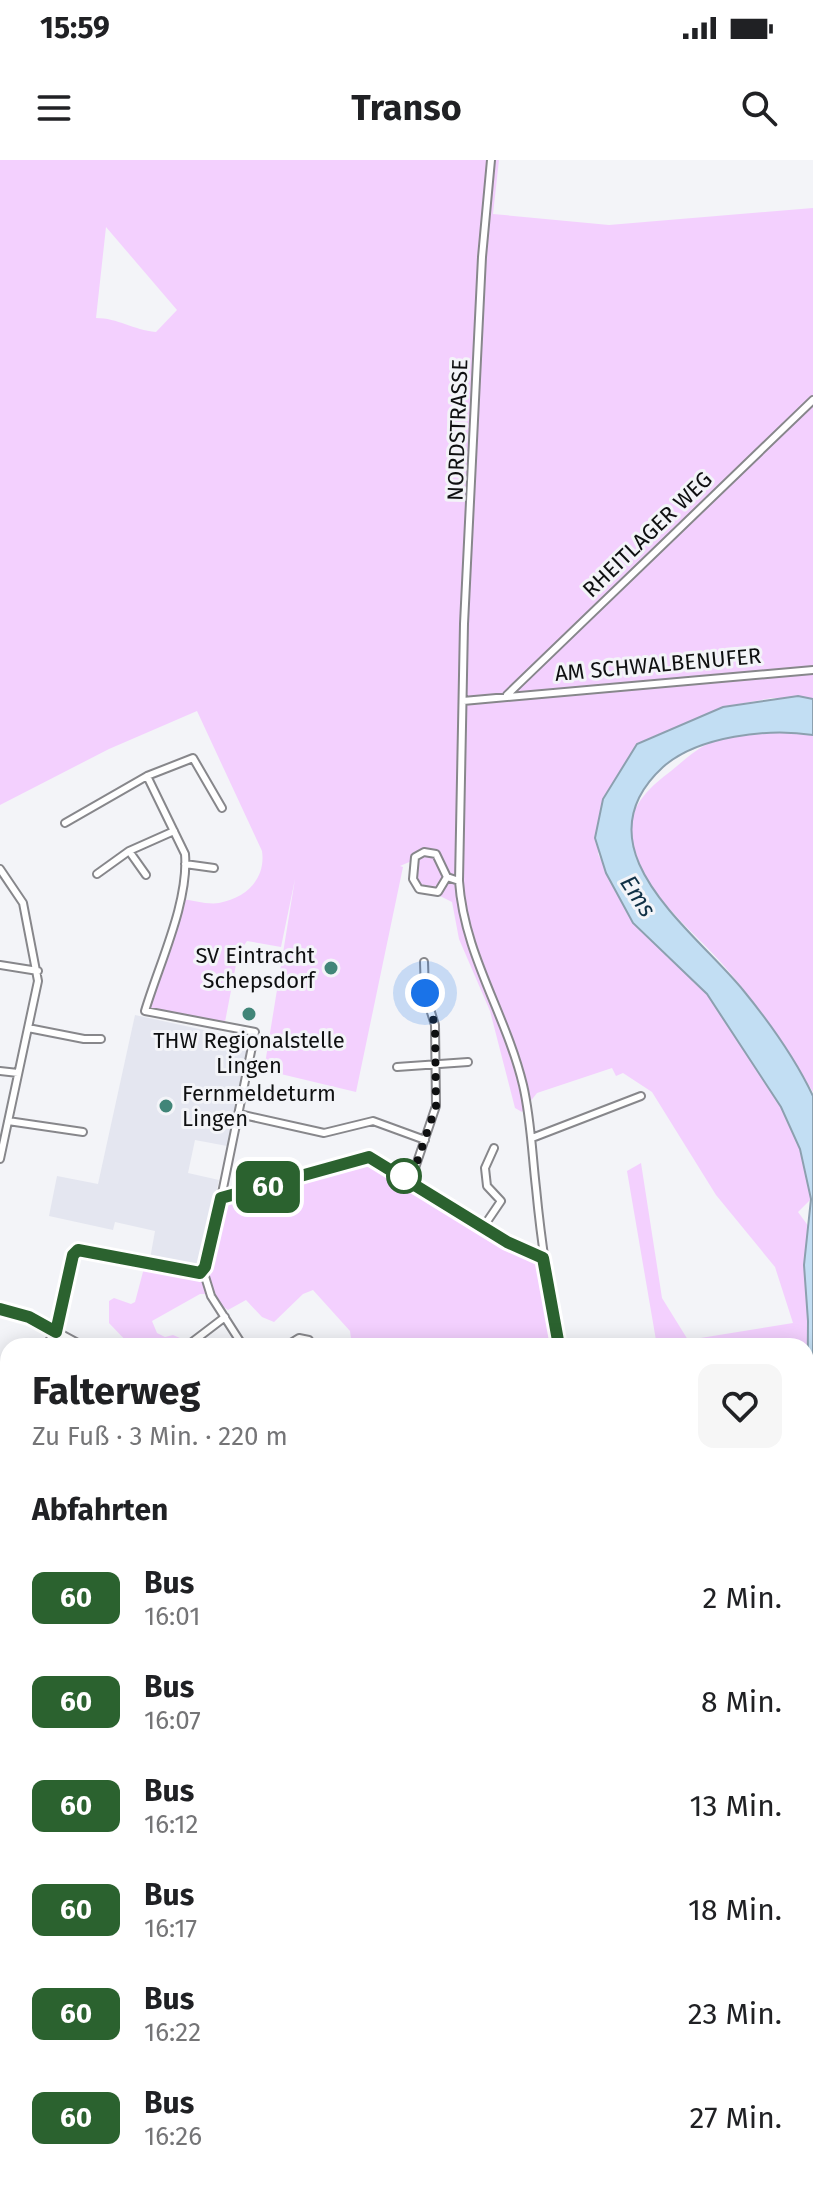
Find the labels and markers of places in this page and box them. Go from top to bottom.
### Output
place label: SV Eintracht Schepsdorf [196,942,317,994]
marker: SV Eintracht Schepsdorf [322,959,340,977]
marker: THW Regionalstelle Lingen [240,1005,258,1023]
place label: THW Regionalstelle Lingen [153,1027,345,1079]
place label: Fernmeldeturm Lingen [182,1080,336,1132]
marker: Fernmeldeturm Lingen [157,1097,175,1115]
unlabelled marker [387,1159,421,1193]

